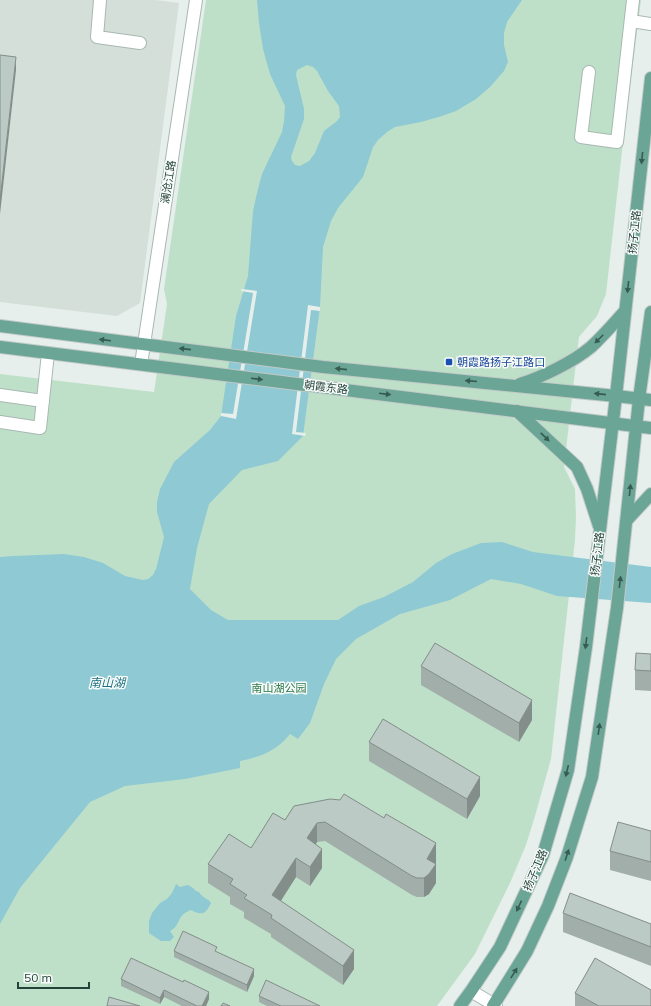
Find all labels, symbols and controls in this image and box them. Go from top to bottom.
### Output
one-way arrow [639,152,645,164]
street label: 澜沧江路 [158,159,178,205]
street label: 扬子江路 [625,209,643,255]
one-way arrow [625,281,631,293]
one-way arrow [594,334,604,344]
one-way arrow [99,337,111,343]
one-way arrow [179,346,191,353]
place label: 朝霞路扬子江路口 [457,355,545,369]
marker: 朝霞路扬子江路口 [444,357,454,367]
one-way arrow [335,365,347,372]
one-way arrow [251,376,263,382]
street label: 朝霞东路 [303,377,349,397]
one-way arrow [465,378,477,385]
one-way arrow [379,391,391,398]
one-way arrow [594,391,606,397]
one-way arrow [540,432,550,442]
one-way arrow [626,484,633,496]
street label: 扬子江路 [587,531,607,577]
one-way arrow [617,576,623,588]
one-way arrow [583,637,589,649]
water label: 南山湖 [89,675,127,690]
park label: 南山湖公园 [252,681,307,695]
one-way arrow [596,723,602,735]
one-way arrow [564,765,570,777]
street label: 扬子江路 [520,847,550,893]
one-way arrow [564,848,570,860]
one-way arrow [516,901,522,912]
scale bar [18,964,89,990]
one-way arrow [510,967,517,979]
text: 50 m [24,970,52,985]

